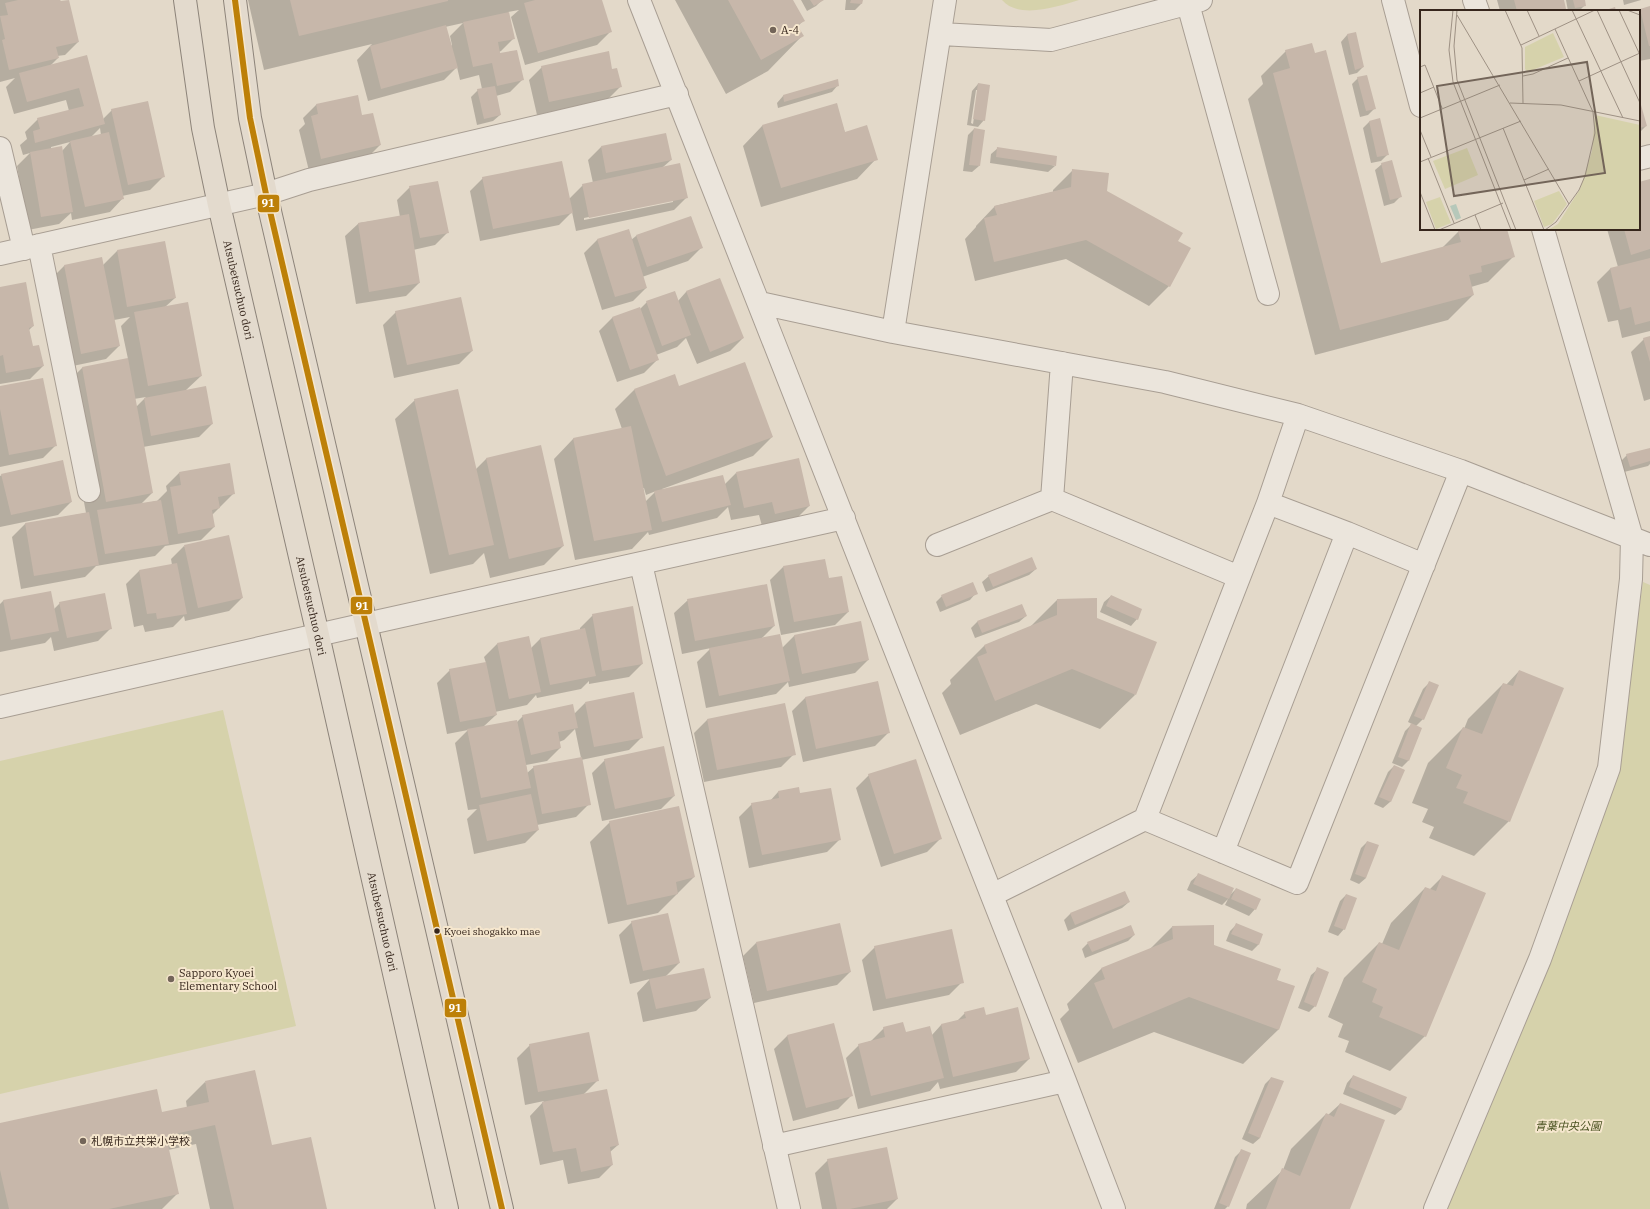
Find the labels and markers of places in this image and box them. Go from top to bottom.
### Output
place label: A-4 [781,23,800,37]
marker: A-4 [768,25,778,35]
place label: Kyoei shogakko mae [444,925,540,938]
marker: Kyoei shogakko mae [432,926,442,936]
place label: Sapporo Kyoei Elementary School [179,966,277,993]
marker: Sapporo Kyoei Elementary School [166,974,176,984]
place label: 札幌市立共栄小学校 [91,1134,190,1148]
marker: 札幌市立共栄小学校 [78,1136,88,1146]

